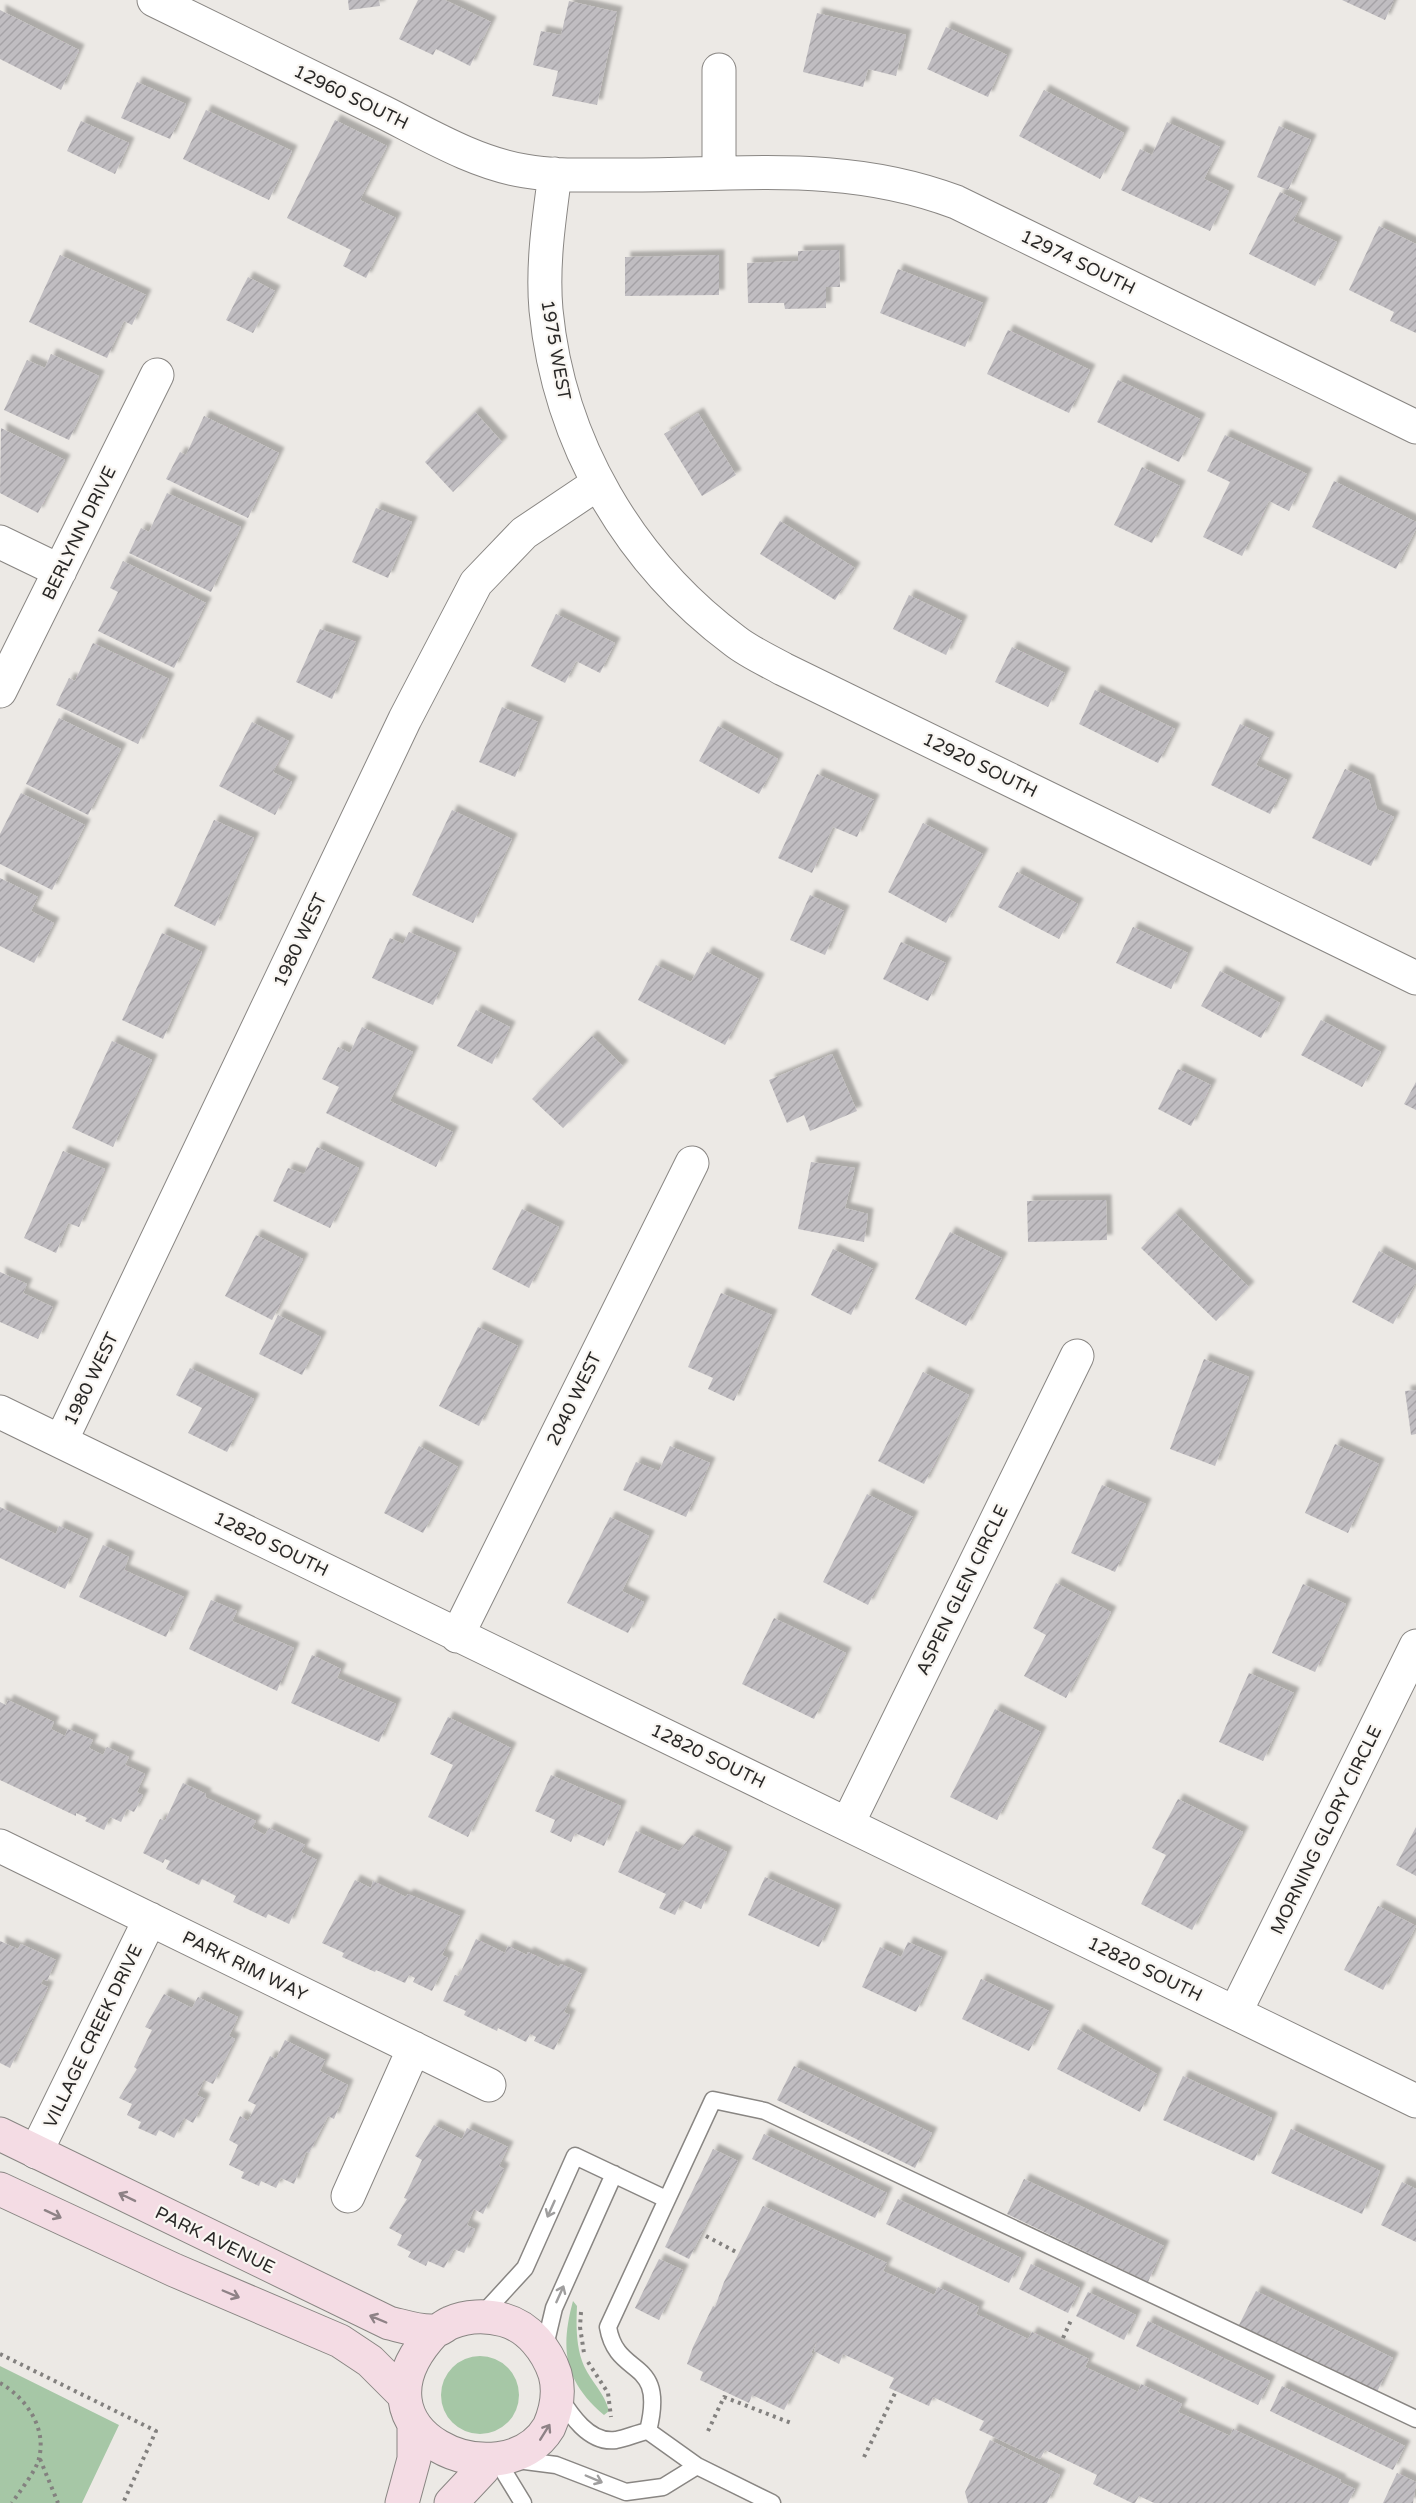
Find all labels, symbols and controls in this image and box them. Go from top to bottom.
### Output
street label: 12960 SOUTH [290,60,412,134]
street label: 12974 SOUTH [1017,225,1139,299]
street label: 1975 WEST [536,298,576,402]
street label: BERLYNN DRIVE [37,463,121,603]
street label: 12920 SOUTH [919,728,1041,802]
street label: 1980 WEST [269,890,331,990]
street label: 1980 WEST [59,1329,123,1429]
street label: 2040 WEST [542,1349,606,1449]
street label: ASPEN GLEN CIRCLE [911,1501,1013,1679]
street label: 12820 SOUTH [210,1507,332,1581]
street label: 12820 SOUTH [647,1719,769,1793]
street label: MORNING GLORY CIRCLE [1266,1722,1386,1938]
street label: PARK RIM WAY [179,1926,312,2006]
street label: 12820 SOUTH [1084,1932,1206,2006]
street label: VILLAGE CREEK DRIVE [39,1941,147,2131]
one-way arrow [119,2190,137,2202]
one-way arrow [545,2200,556,2218]
street label: PARK AVENUE [152,2202,278,2278]
one-way arrow [44,2208,62,2220]
one-way arrow [555,2285,566,2303]
one-way arrow [221,2289,239,2300]
one-way arrow [370,2313,388,2324]
one-way arrow [540,2424,552,2441]
one-way arrow [584,2474,602,2485]

